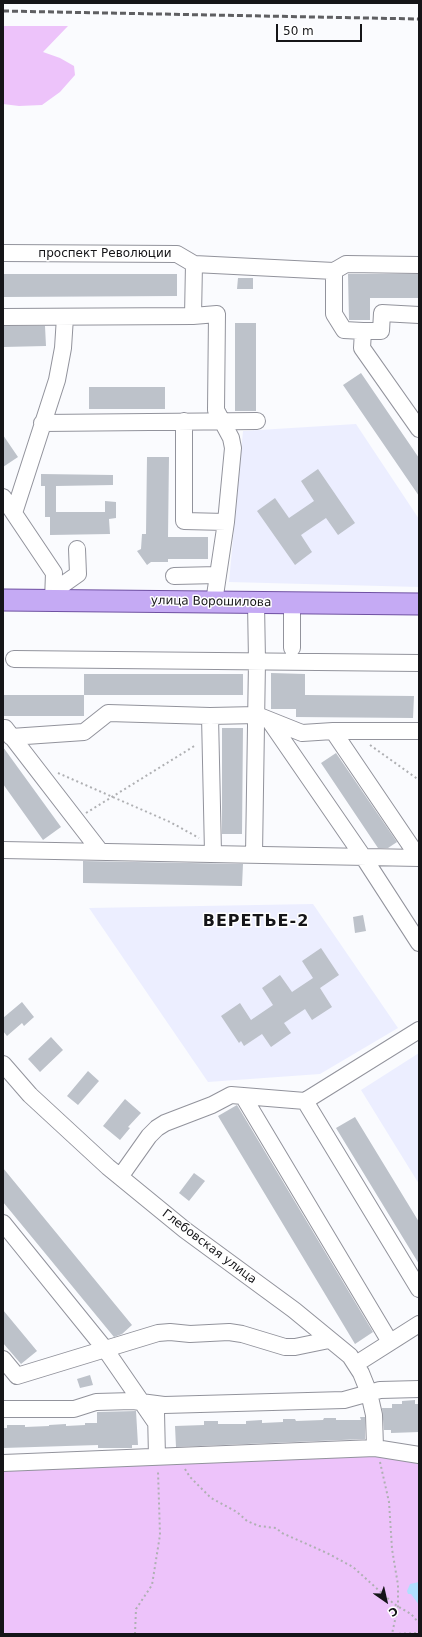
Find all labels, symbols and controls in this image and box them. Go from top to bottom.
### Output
scale bar [278,16,364,42]
text: 50 m [283,24,314,38]
street label: проспект Революции [38,247,172,261]
street label: улица Ворошилова [151,594,271,610]
district label: ВЕРЕТЬЕ-2 [203,912,309,932]
street label: Глебовская улица [159,1207,259,1287]
north arrow [366,1581,406,1621]
text: С [386,1604,400,1619]

